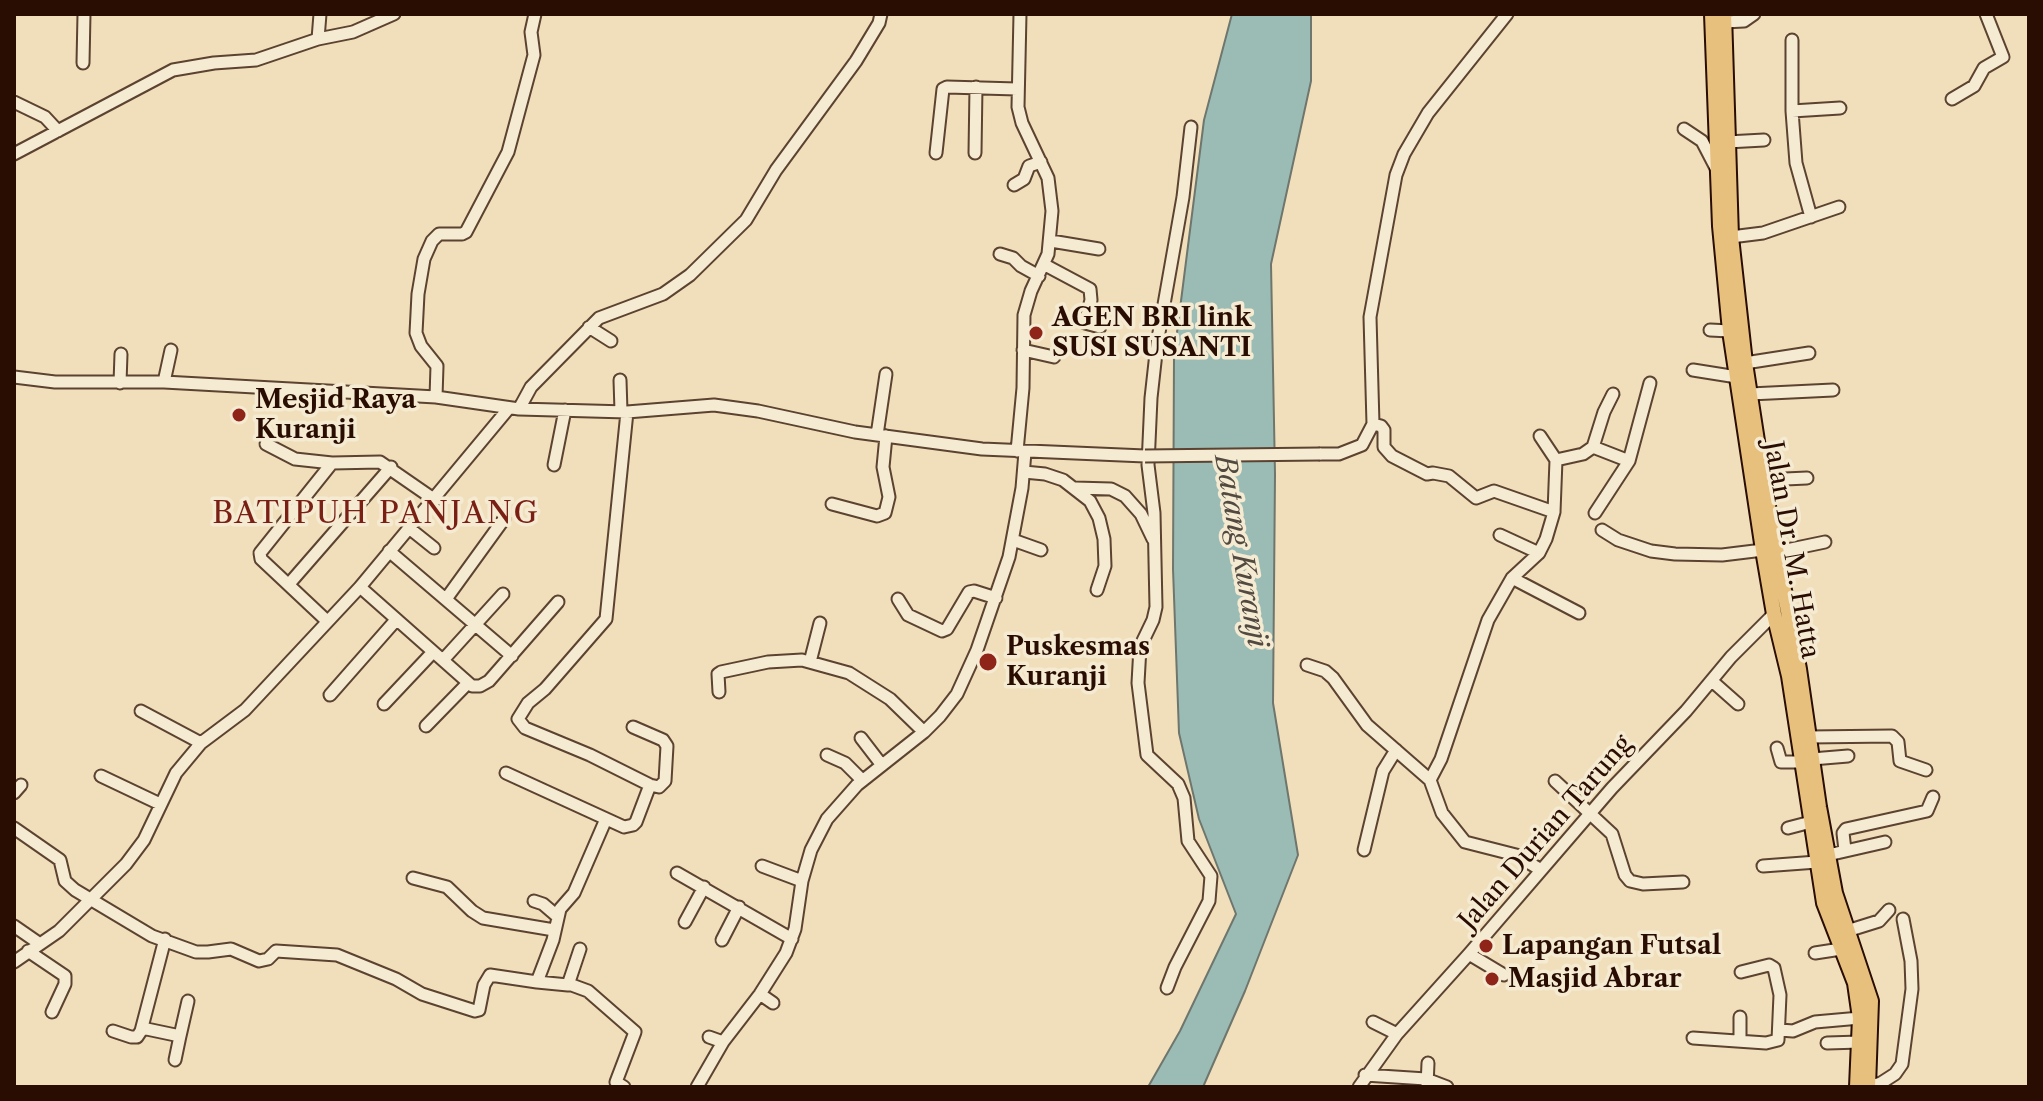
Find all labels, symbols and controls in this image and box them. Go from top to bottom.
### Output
place label: AGEN BRI link SUSI SUSANTI [1052,302,1251,364]
marker: AGEN BRI link SUSI SUSANTI [1027,324,1045,342]
place label: Mesjid Raya Kuranji [255,384,416,446]
marker: Mesjid Raya Kuranji [230,406,248,424]
street label: Jalan Dr. M. Hatta [1757,439,1825,661]
water label: Batang Kuranji [1207,452,1273,650]
district label: BATIPUH PANJANG [212,496,540,532]
place label: Puskesmas Kuranji [1006,631,1150,692]
marker: Puskesmas Kuranji [977,651,999,673]
street label: Jalan Durian Tarung [1453,729,1639,937]
place label: Lapangan Futsal [1502,930,1721,962]
marker: Lapangan Futsal [1477,937,1495,955]
place label: Masjid Abrar [1508,963,1681,995]
marker: Masjid Abrar [1483,970,1501,988]

